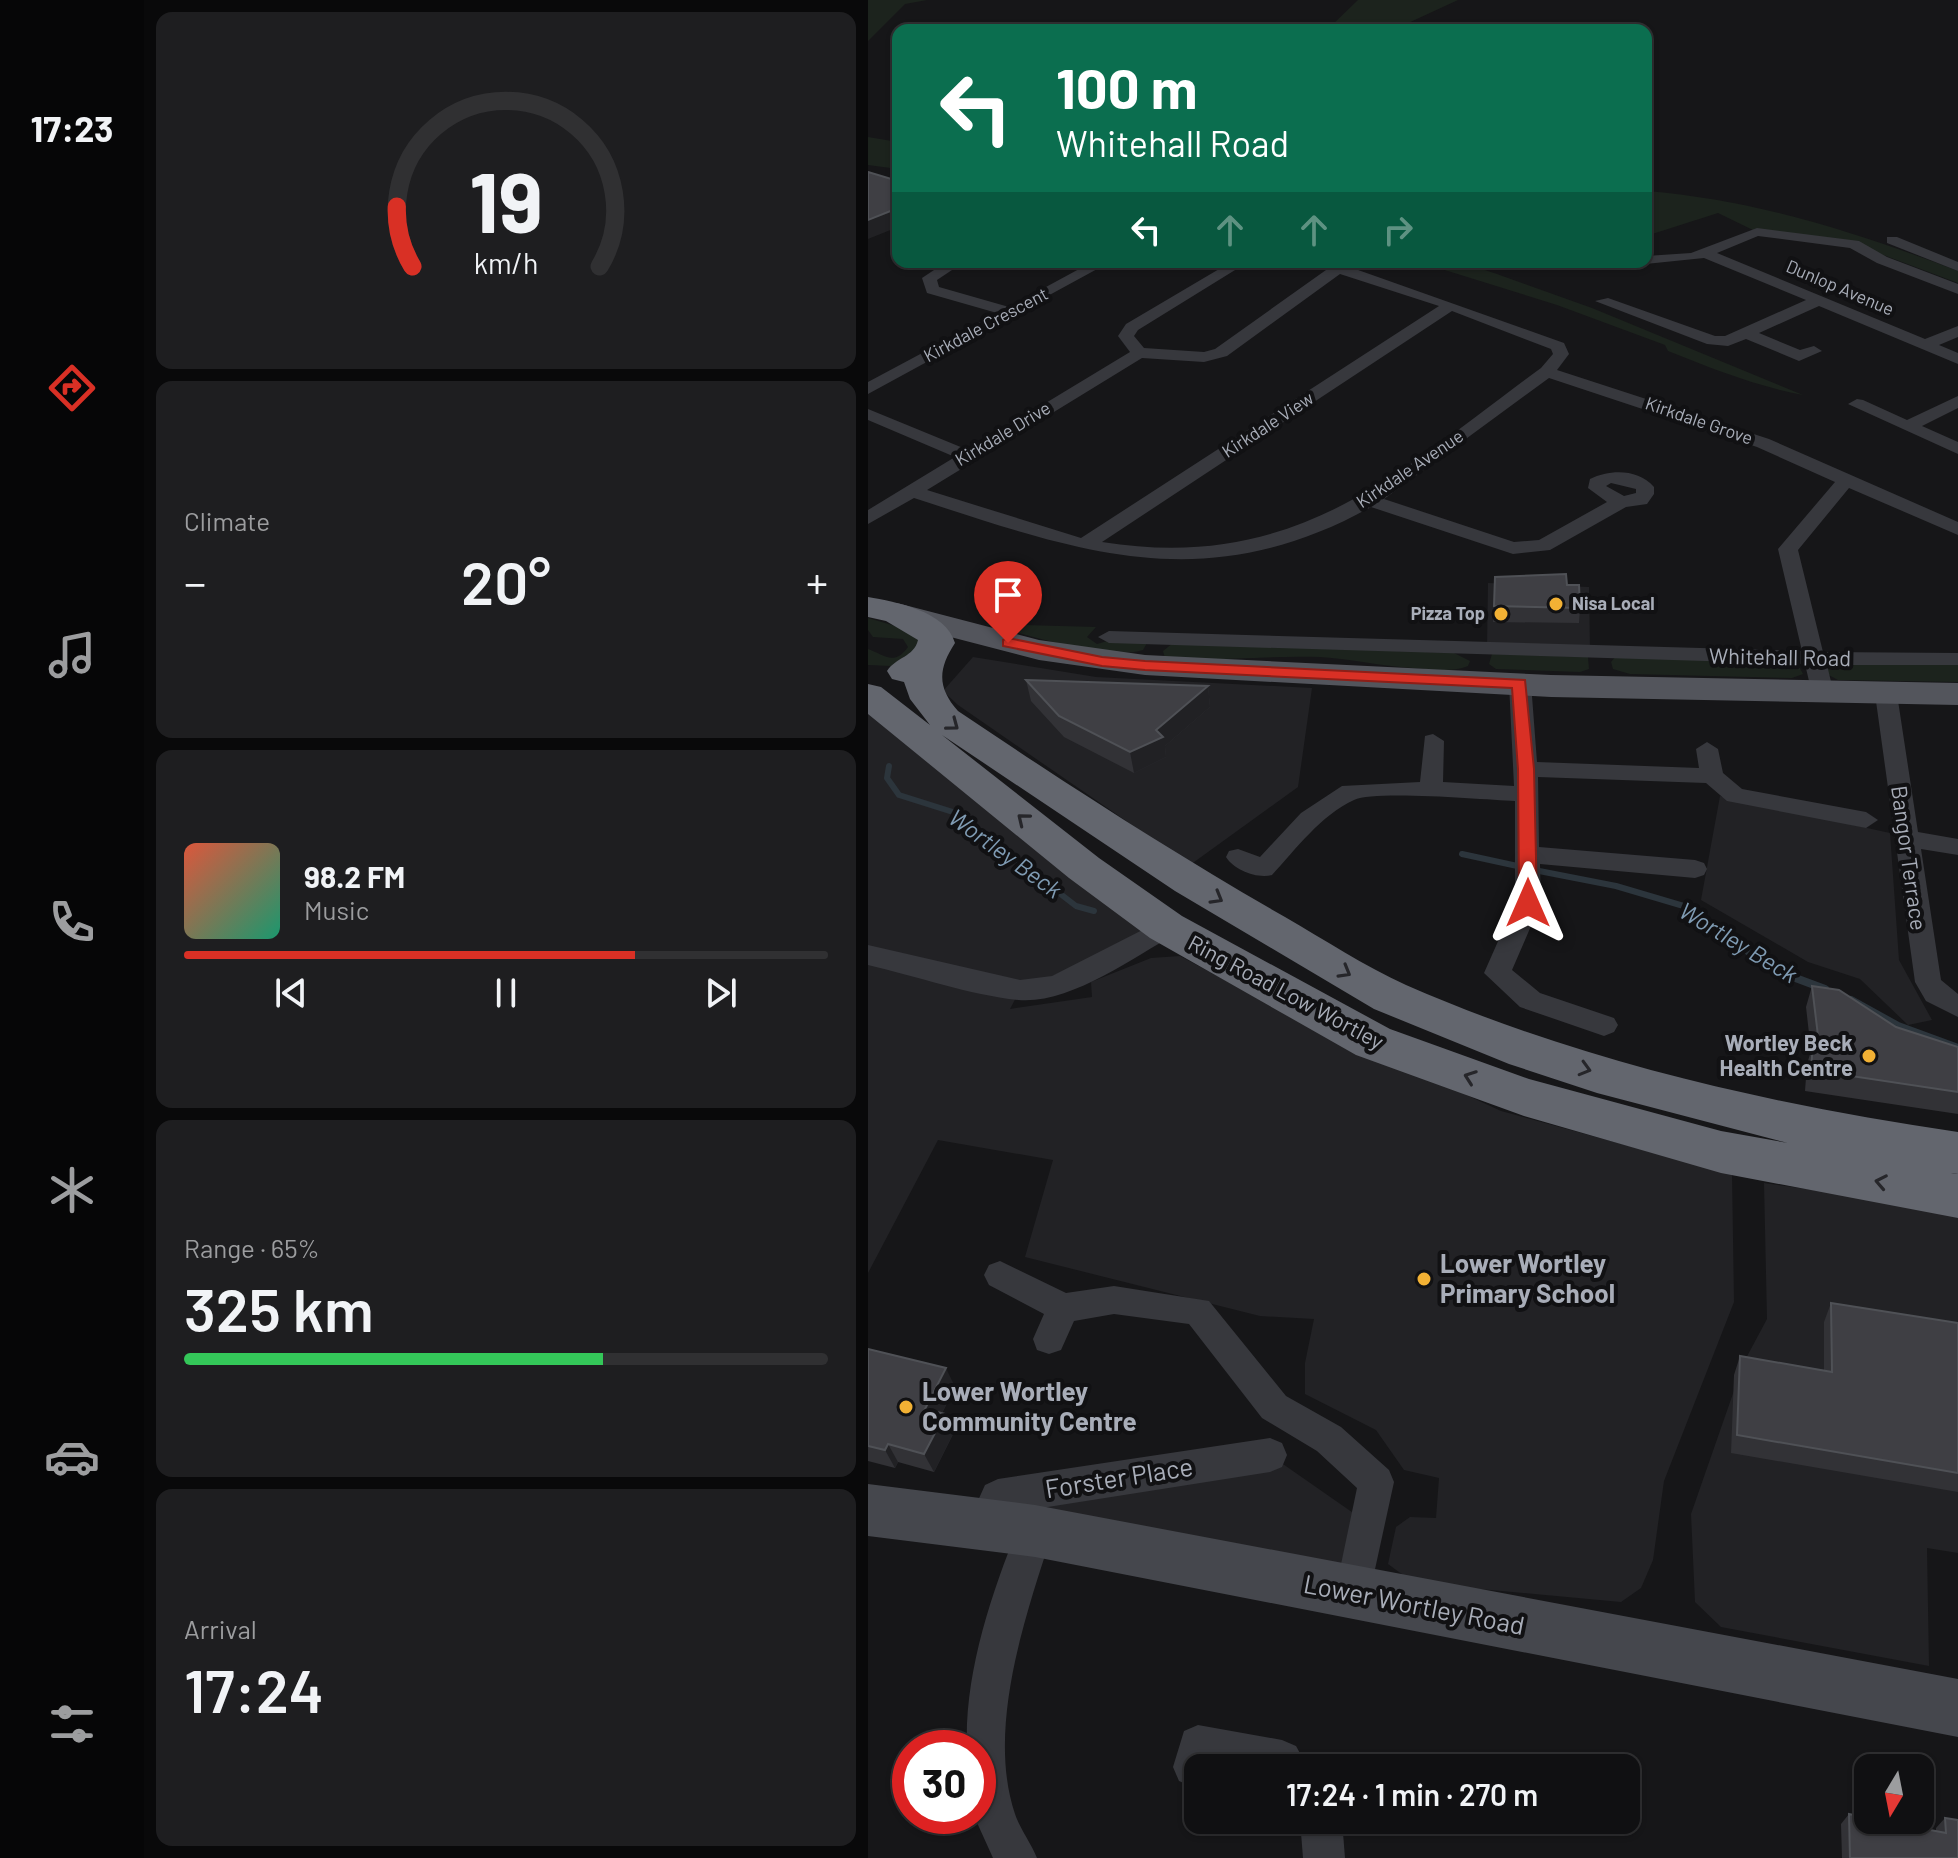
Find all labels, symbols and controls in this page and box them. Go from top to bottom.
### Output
text: 100 m [1056,53,1198,120]
icon: left [924,56,1028,160]
text: 17:23 [31,106,113,149]
text: Whitehall Road [1056,121,1289,164]
text: 19 [469,149,543,249]
icon: left [1124,208,1168,252]
icon: ahead [1208,208,1252,252]
icon: ahead [1292,208,1336,252]
icon: right [1376,208,1420,252]
text: km/h [474,245,538,280]
street label: Dunlop Avenue [1783,255,1898,320]
street label: Kirkdale Crescent [920,282,1052,366]
icon: directions [44,360,100,416]
street label: Kirkdale View [1218,386,1317,462]
street label: Kirkdale Grove [1643,391,1756,449]
street label: Kirkdale Drive [951,396,1054,470]
street label: Kirkdale Avenue [1352,424,1467,512]
text: Climate [184,505,270,536]
text: 20° [461,545,551,617]
text: − [184,555,206,608]
text: + [806,555,828,608]
pin [974,561,1042,643]
icon: arrive [986,573,1030,617]
place label: Nisa Local [1572,592,1655,614]
marker: Nisa Local [1547,595,1565,613]
place label: Pizza Top [1411,602,1485,624]
marker: Pizza Top [1492,605,1510,623]
icon: music [44,627,100,683]
street label: Whitehall Road [1709,642,1851,670]
one-way arrow [944,715,959,729]
street label: Bangor Terrace [1887,784,1933,932]
water label: Wortley Beck [944,802,1068,904]
one-way arrow [1018,814,1033,829]
text: 98.2 FM [304,858,405,894]
position arrow [1486,861,1570,945]
one-way arrow [1208,888,1223,904]
icon: phone [44,894,100,950]
text: Music [304,894,369,925]
water label: Wortley Beck [1674,895,1803,989]
street label: Ring Road Low Wortley [1184,929,1389,1054]
one-way arrow [1336,962,1351,978]
icon: previous [269,971,313,1015]
icon: pause [484,971,528,1015]
icon: next [699,971,743,1015]
place label: Wortley Beck Health Centre [1720,1029,1853,1080]
marker: Wortley Beck Health Centre [1860,1047,1878,1065]
one-way arrow [1578,1060,1592,1076]
one-way arrow [1464,1071,1478,1087]
icon: climate [44,1162,100,1218]
one-way arrow [1875,1174,1888,1191]
text: Range · 65% [184,1232,320,1263]
place label: Lower Wortley Primary School [1440,1247,1615,1308]
marker: Lower Wortley Primary School [1415,1270,1433,1288]
text: 325 km [184,1272,374,1344]
place label: Lower Wortley Community Centre [922,1375,1137,1436]
marker: Lower Wortley Community Centre [897,1398,915,1416]
icon: car [44,1429,100,1485]
street label: Forster Place [1043,1450,1195,1504]
street label: Lower Wortley Road [1301,1567,1527,1640]
text: Arrival [184,1613,257,1644]
text: 17:24 [184,1653,324,1725]
icon: filters [44,1696,100,1752]
speed limit sign: 30 [892,1730,996,1834]
north arrow [1854,1754,1934,1834]
map controls [1854,1754,1934,1834]
text: 17:24 · 1 min · 270 m [1286,1776,1538,1812]

